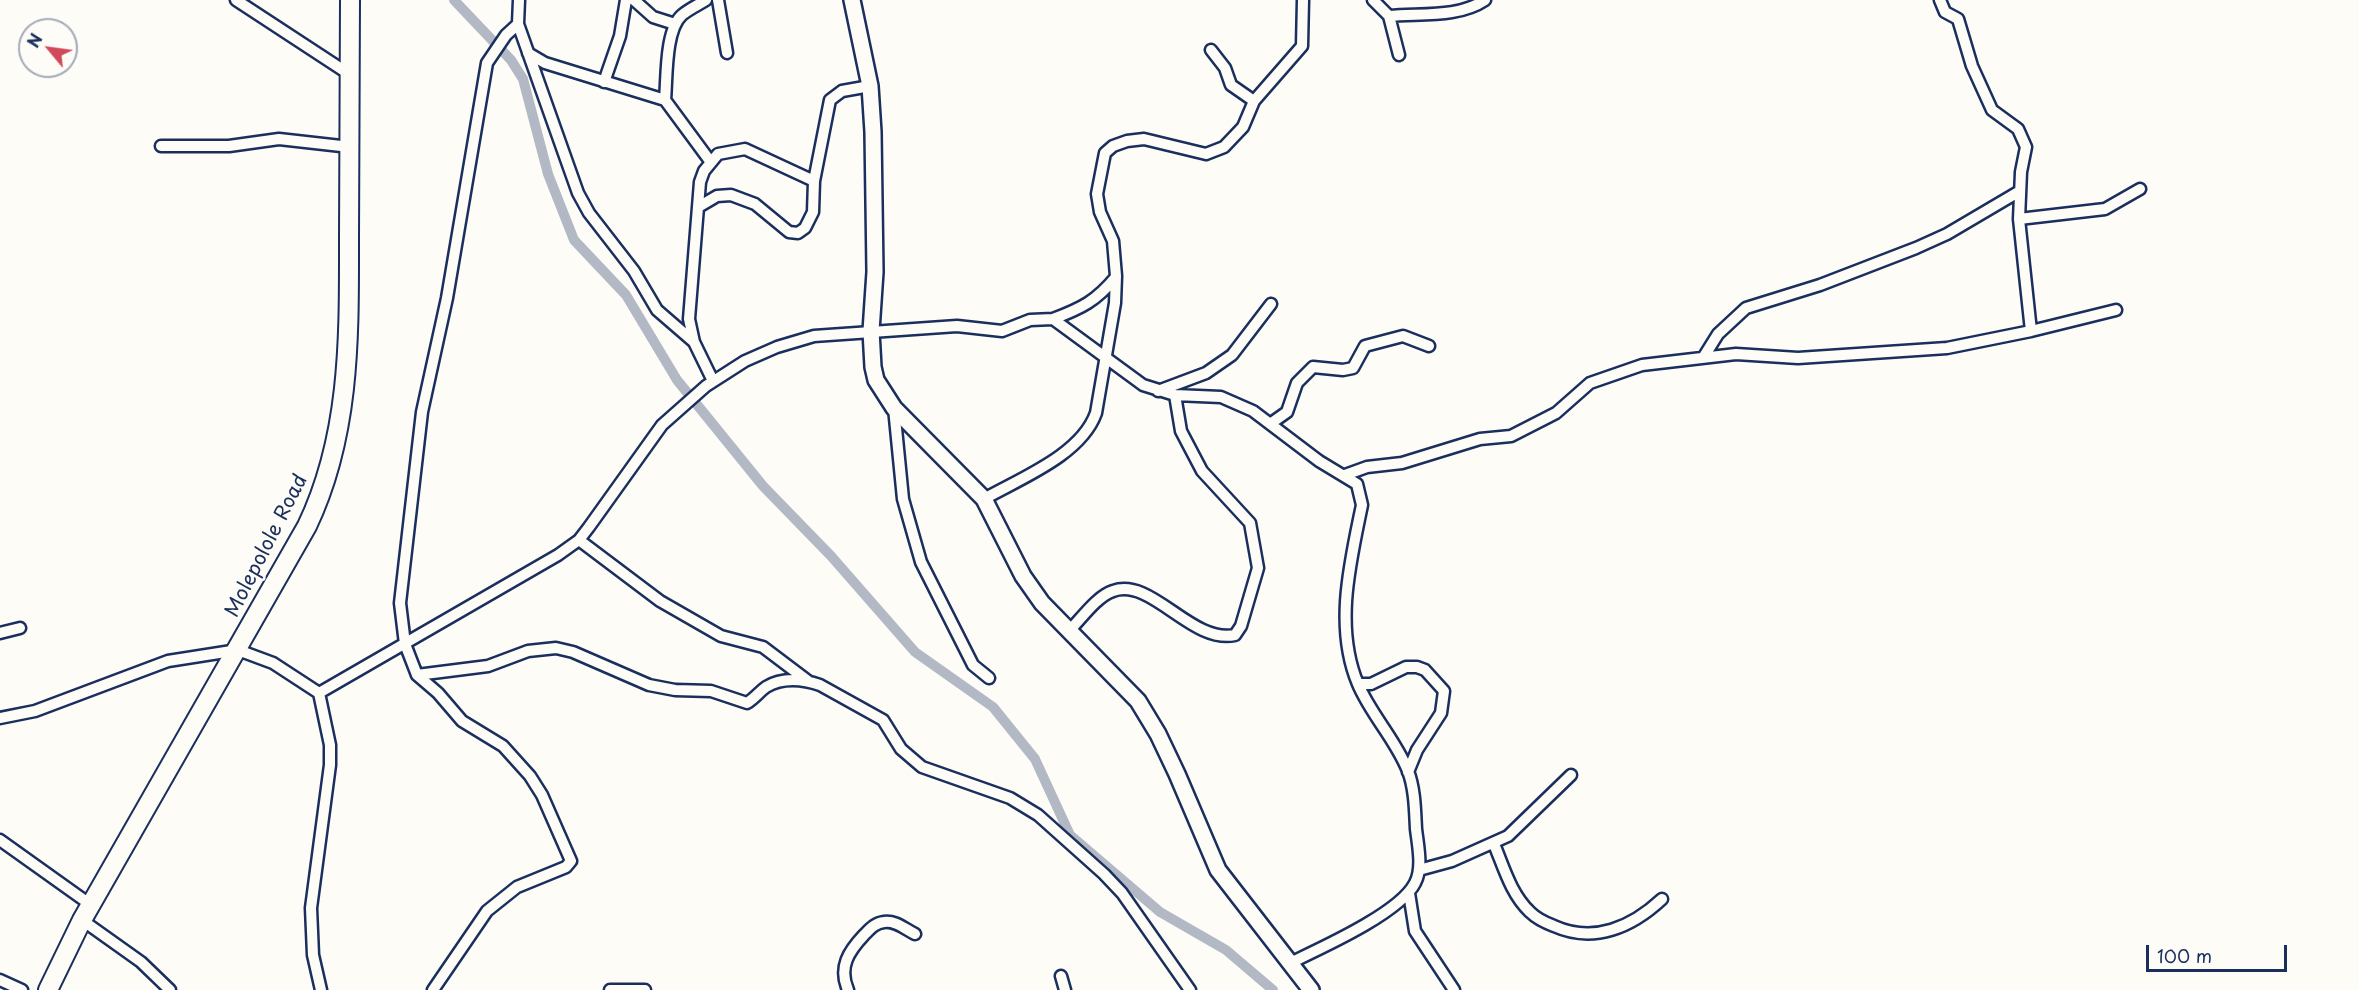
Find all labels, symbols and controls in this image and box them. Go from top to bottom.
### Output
north arrow [18,18,78,78]
text: N [20,29,48,52]
street label: Molepolole Road [221,471,313,621]
scale bar [2149,933,2290,971]
text: 100 m [2157,942,2212,969]

